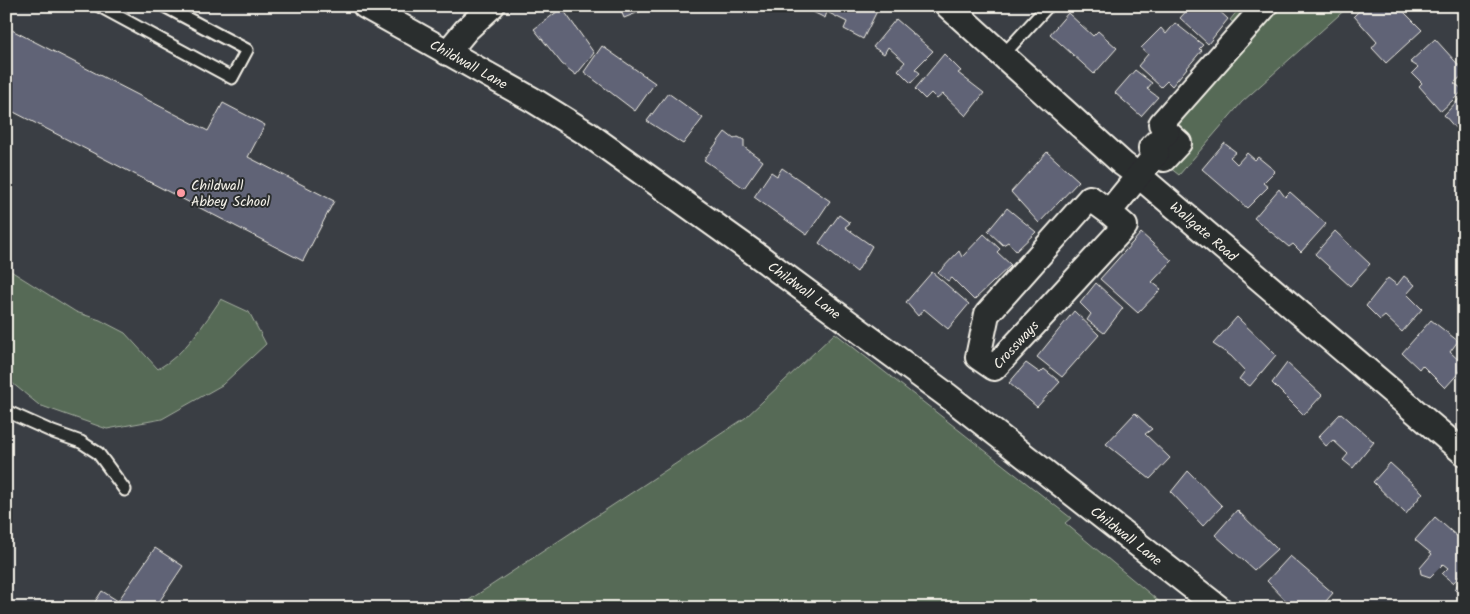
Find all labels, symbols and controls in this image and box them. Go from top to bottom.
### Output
street label: Childwall Lane [425,34,512,96]
place label: Childwall Abbey School [191,175,271,213]
marker: Childwall Abbey School [175,187,187,199]
street label: Wallgate Road [1165,197,1243,268]
street label: Childwall Lane [763,256,846,326]
street label: Crossways [988,316,1045,375]
street label: Childwall Lane [1085,501,1167,572]

